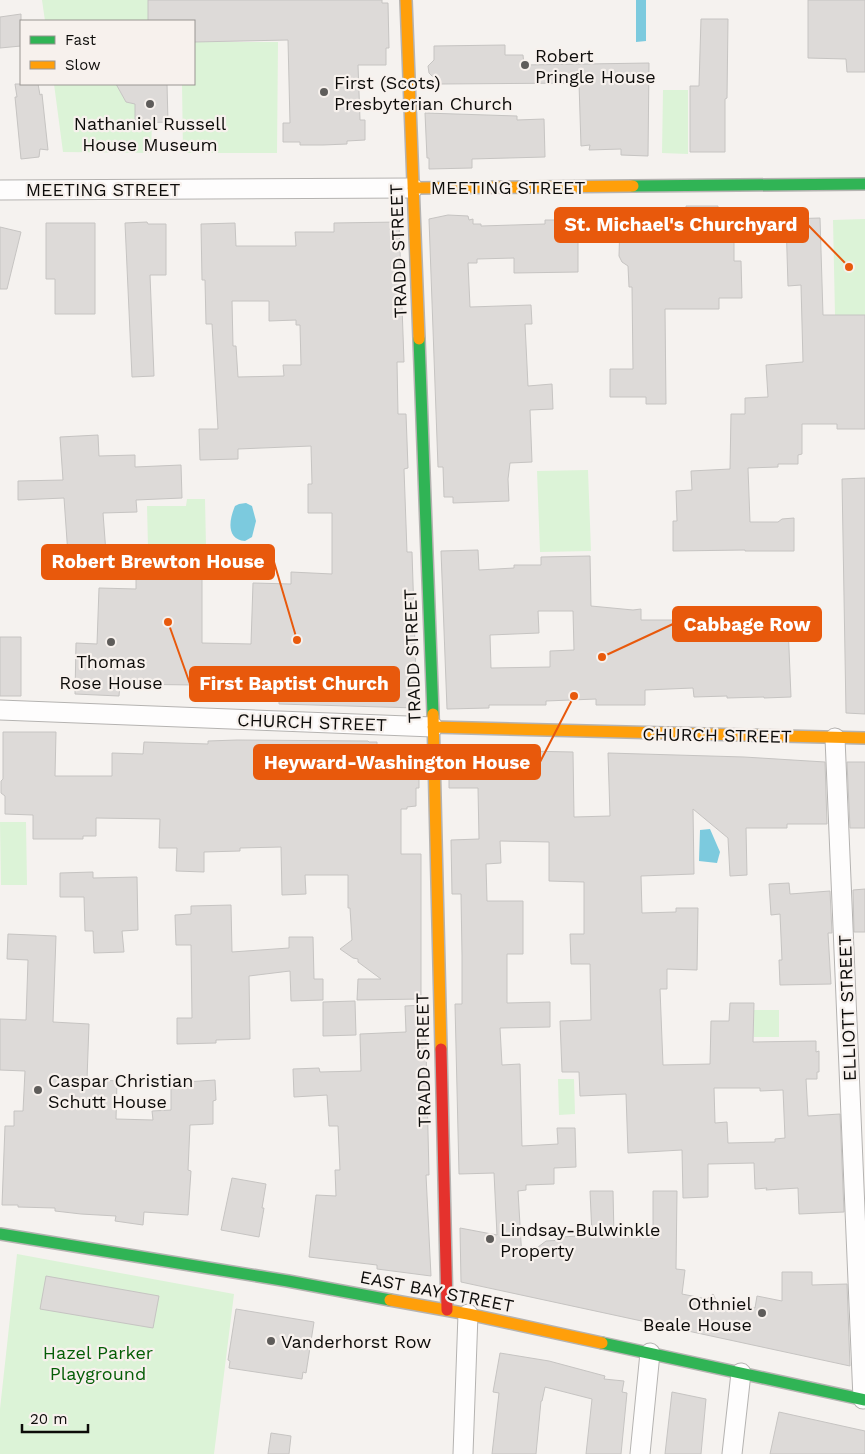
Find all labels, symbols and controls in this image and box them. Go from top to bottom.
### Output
legend [20,20,195,85]
text: Fast [65,31,97,49]
place label: Robert Pringle House [535,45,656,87]
text: Slow [65,56,101,74]
marker: Robert Pringle House [519,59,531,71]
place label: First (Scots) Presbyterian Church [334,72,513,114]
marker: First (Scots) Presbyterian Church [318,86,330,98]
marker: Nathaniel Russell House Museum [144,98,156,110]
place label: Nathaniel Russell House Museum [74,113,227,155]
street label: MEETING STREET [431,177,585,198]
street label: MEETING STREET [26,179,180,200]
street label: TRADD STREET [385,183,411,319]
callout: St. Michael's Churchyard [555,208,808,242]
text: St. Michael's Churchyard [565,213,797,236]
callout: Robert Brewton House [42,545,274,579]
text: Robert Brewton House [52,550,264,573]
street label: TRADD STREET [399,588,425,724]
callout: Cabbage Row [673,607,821,641]
text: Cabbage Row [683,613,811,636]
marker: Thomas Rose House [105,636,117,648]
place label: Thomas Rose House [59,651,163,693]
callout: First Baptist Church [190,667,399,701]
text: First Baptist Church [199,672,389,695]
street label: CHURCH STREET [237,709,387,735]
street label: CHURCH STREET [642,723,792,747]
callout: Heyward-Washington House [254,745,540,779]
text: Heyward-Washington House [264,751,530,774]
street label: ELLIOTT STREET [834,934,860,1082]
street label: TRADD STREET [411,992,435,1127]
place label: Caspar Christian Schutt House [48,1070,193,1112]
marker: Caspar Christian Schutt House [32,1084,44,1096]
place label: Lindsay-Bulwinkle Property [500,1219,660,1261]
marker: Lindsay-Bulwinkle Property [484,1233,496,1245]
street label: EAST BAY STREET [358,1266,516,1316]
place label: Othniel Beale House [643,1293,752,1335]
marker: Othniel Beale House [756,1307,768,1319]
place label: Vanderhorst Row [281,1331,431,1352]
marker: Vanderhorst Row [265,1335,277,1347]
park label: Hazel Parker Playground [43,1342,153,1384]
scale bar [22,1402,89,1434]
text: 20 m [30,1410,68,1428]

